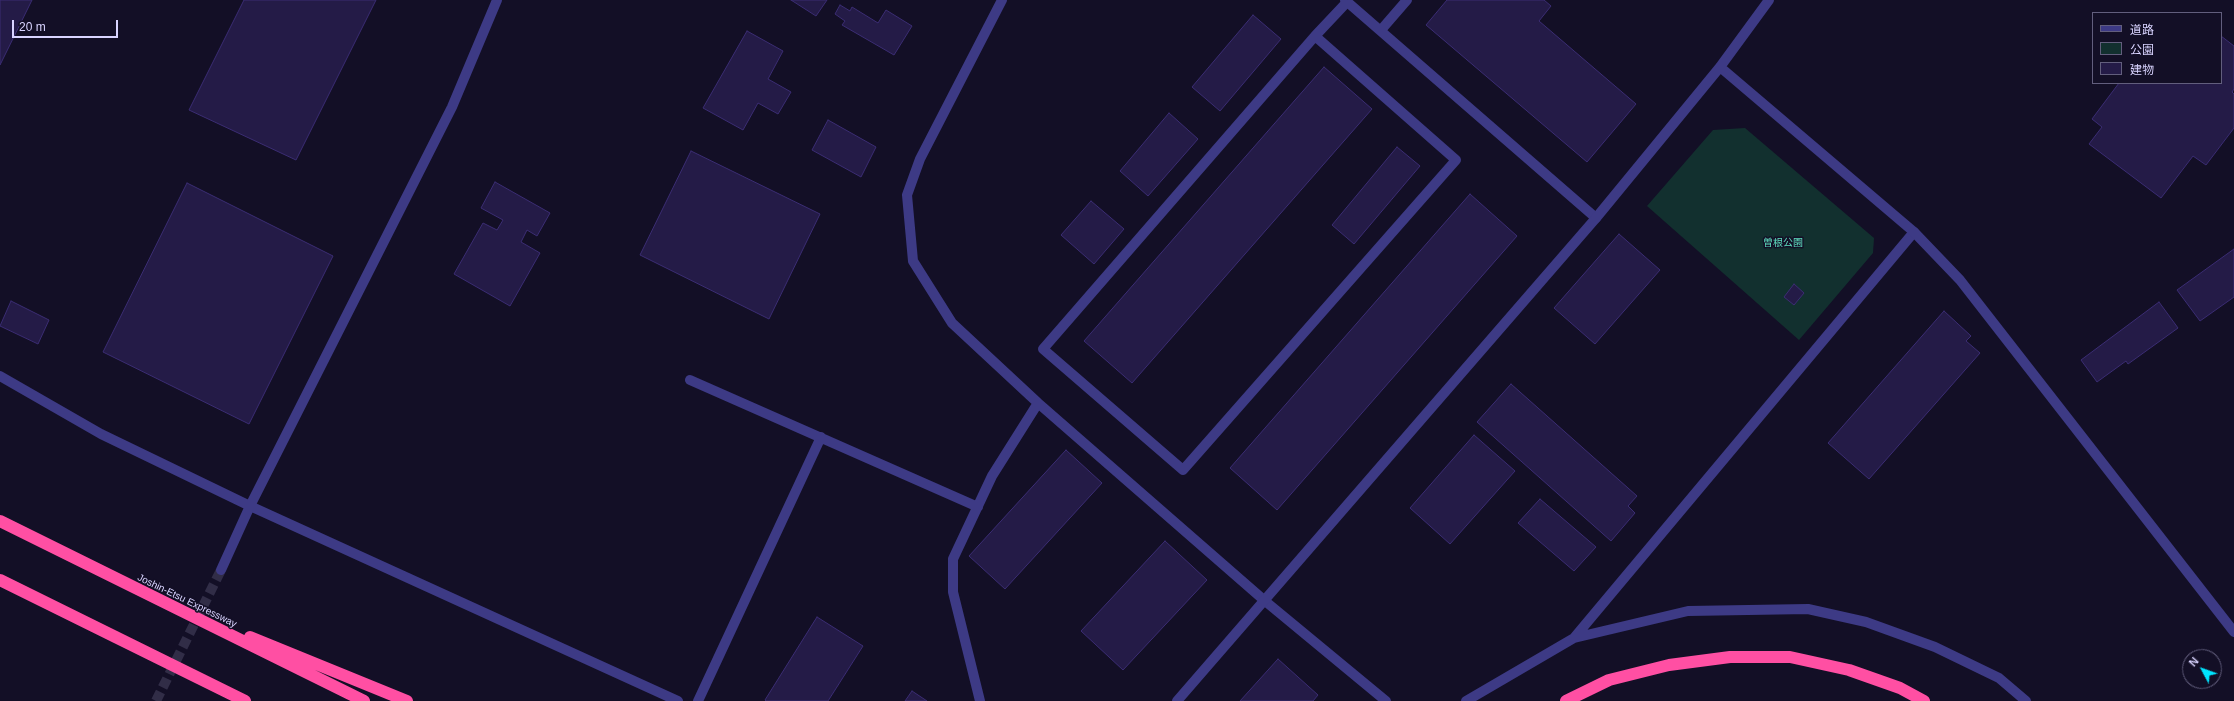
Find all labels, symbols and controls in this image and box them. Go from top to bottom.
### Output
scale bar [14,12,120,38]
legend [2092,12,2222,84]
text: 20 m [19,20,46,34]
text: 道路 [2130,23,2154,37]
text: 公園 [2130,43,2154,57]
text: 建物 [2130,63,2154,77]
park label: 曽根公園 [1763,237,1803,249]
street label: Joshin-Etsu Expressway [135,572,239,630]
north arrow [2182,649,2222,689]
text: N [2187,655,2201,669]

